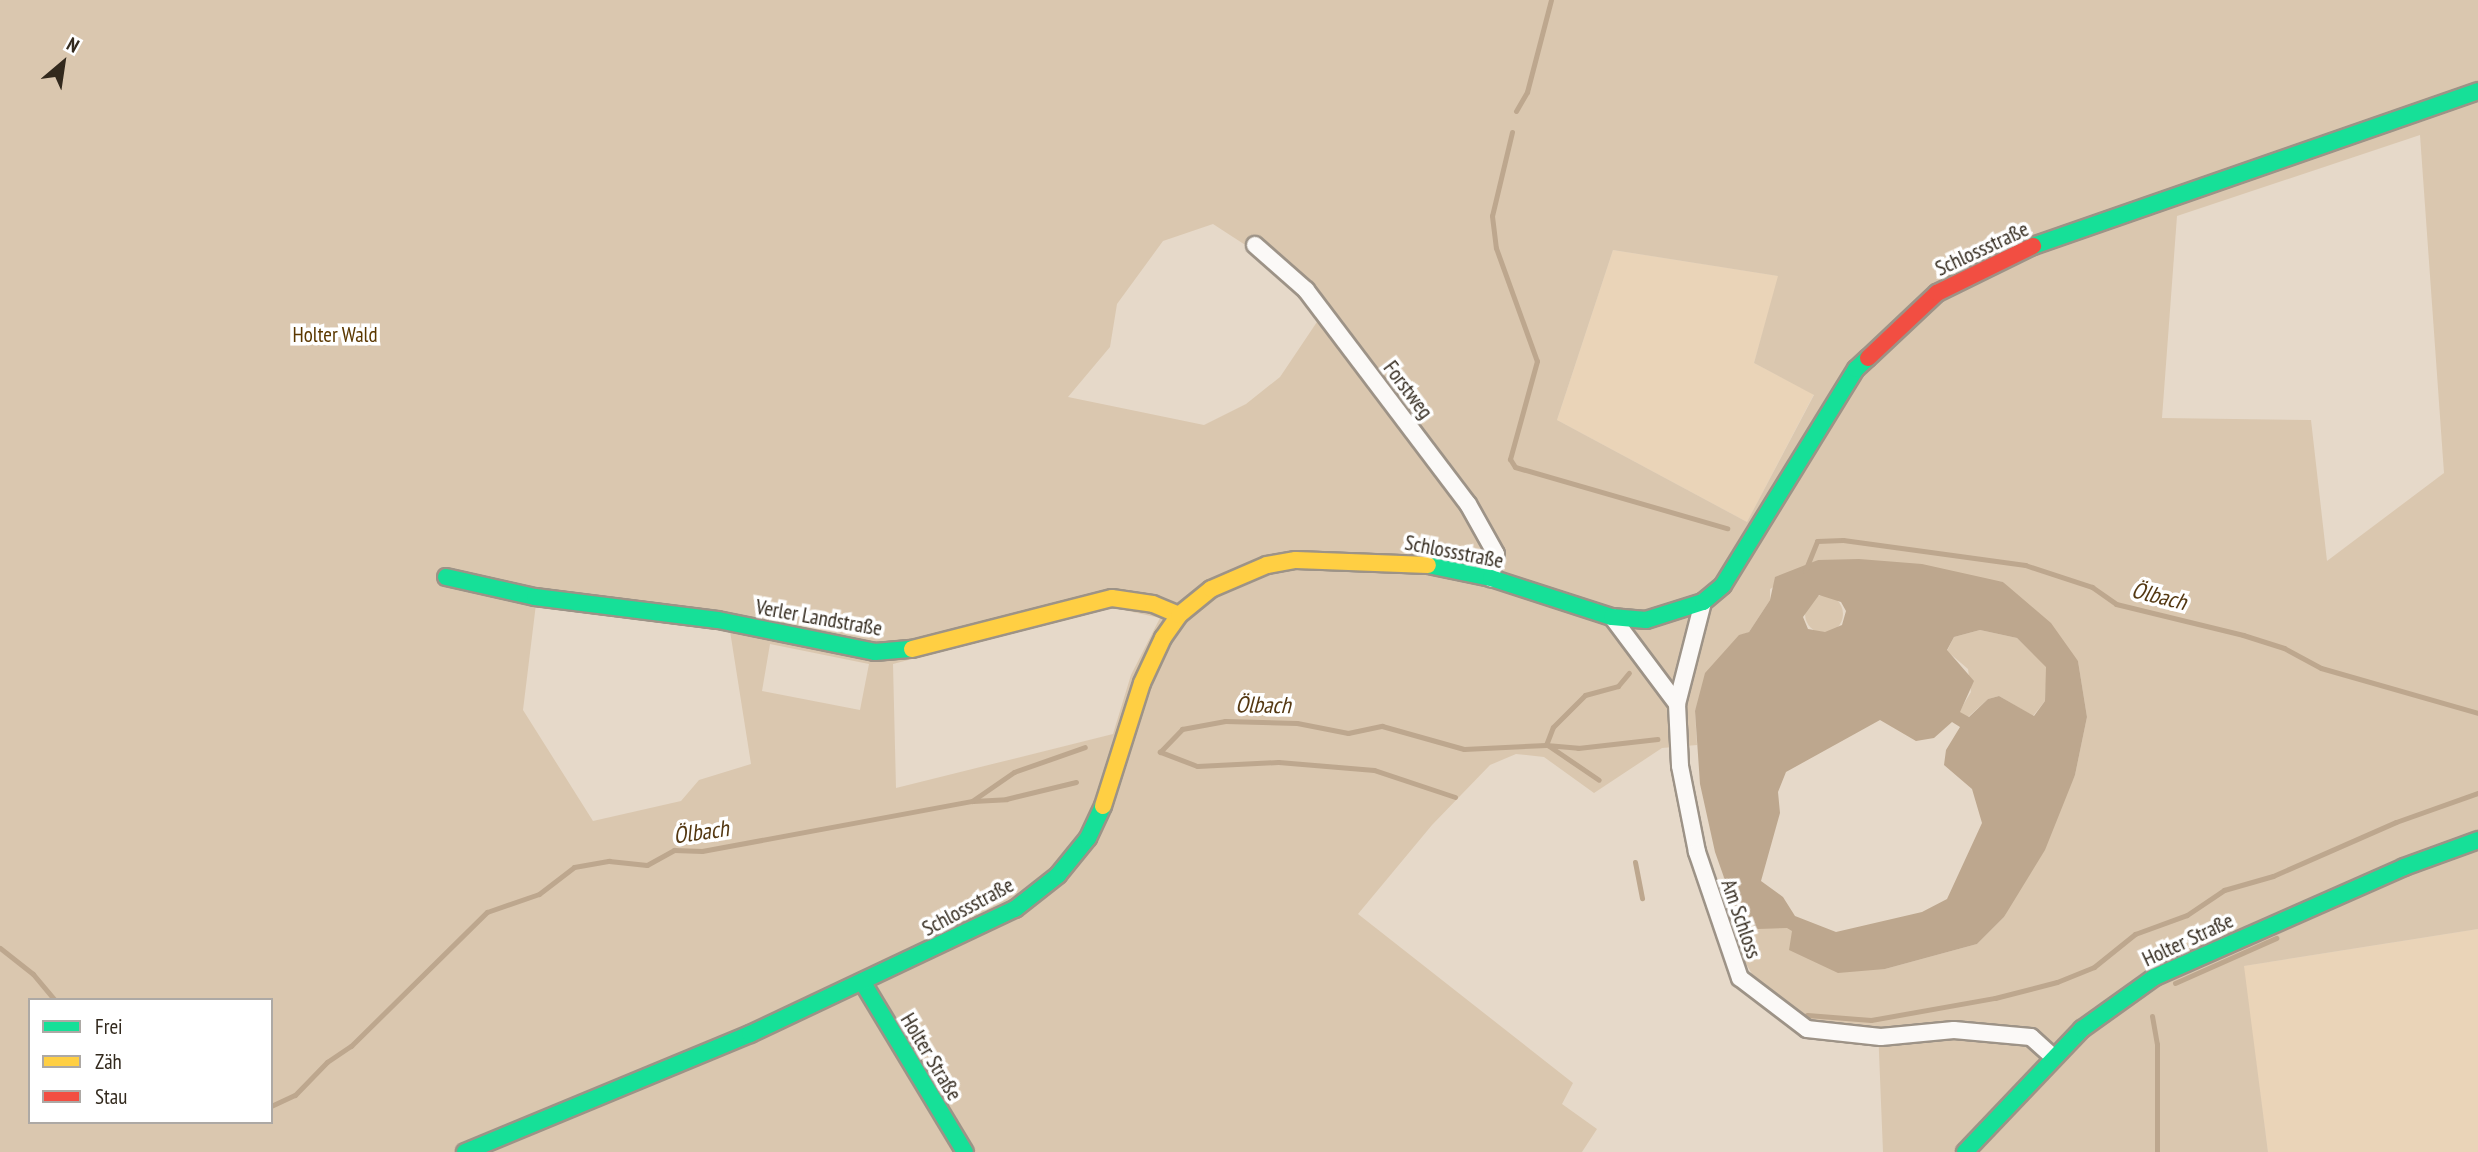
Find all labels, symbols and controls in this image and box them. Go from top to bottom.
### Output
north arrow [28,28,98,98]
text: N [63,32,83,58]
street label: Schlossstraße [1931,216,2033,282]
park label: Holter Wald [292,322,378,348]
street label: Forstweg [1378,356,1438,424]
street label: Schlossstraße [1403,530,1505,574]
water label: Ölbach [2129,576,2189,616]
street label: Verler Landstraße [754,594,884,642]
water label: Ölbach [1235,691,1291,719]
water label: Ölbach [672,814,730,850]
street label: Schlossstraße [918,872,1018,942]
street label: Am Schloss [1716,876,1766,962]
street label: Holter Straße [2138,908,2238,972]
legend [28,998,273,1124]
street label: Holter Straße [895,1009,967,1105]
text: Frei [95,1013,123,1040]
text: Zäh [95,1048,122,1075]
text: Stau [95,1083,127,1110]

